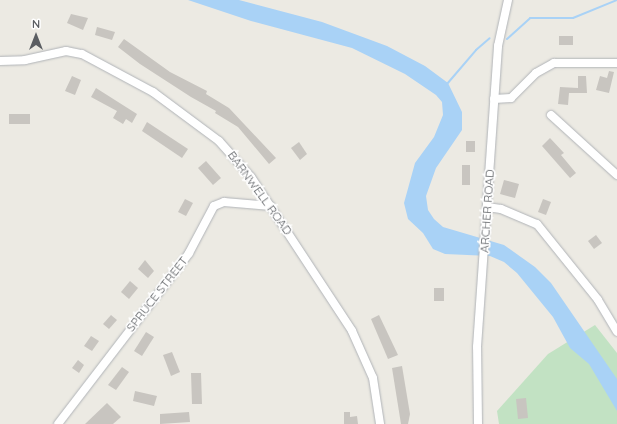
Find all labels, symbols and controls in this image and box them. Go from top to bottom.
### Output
north arrow [16,16,56,56]
text: N [32,17,40,31]
street label: BARNWELL ROAD [225,148,295,238]
street label: ARCHER ROAD [477,169,497,253]
street label: SPRUCE STREET [123,254,191,334]

